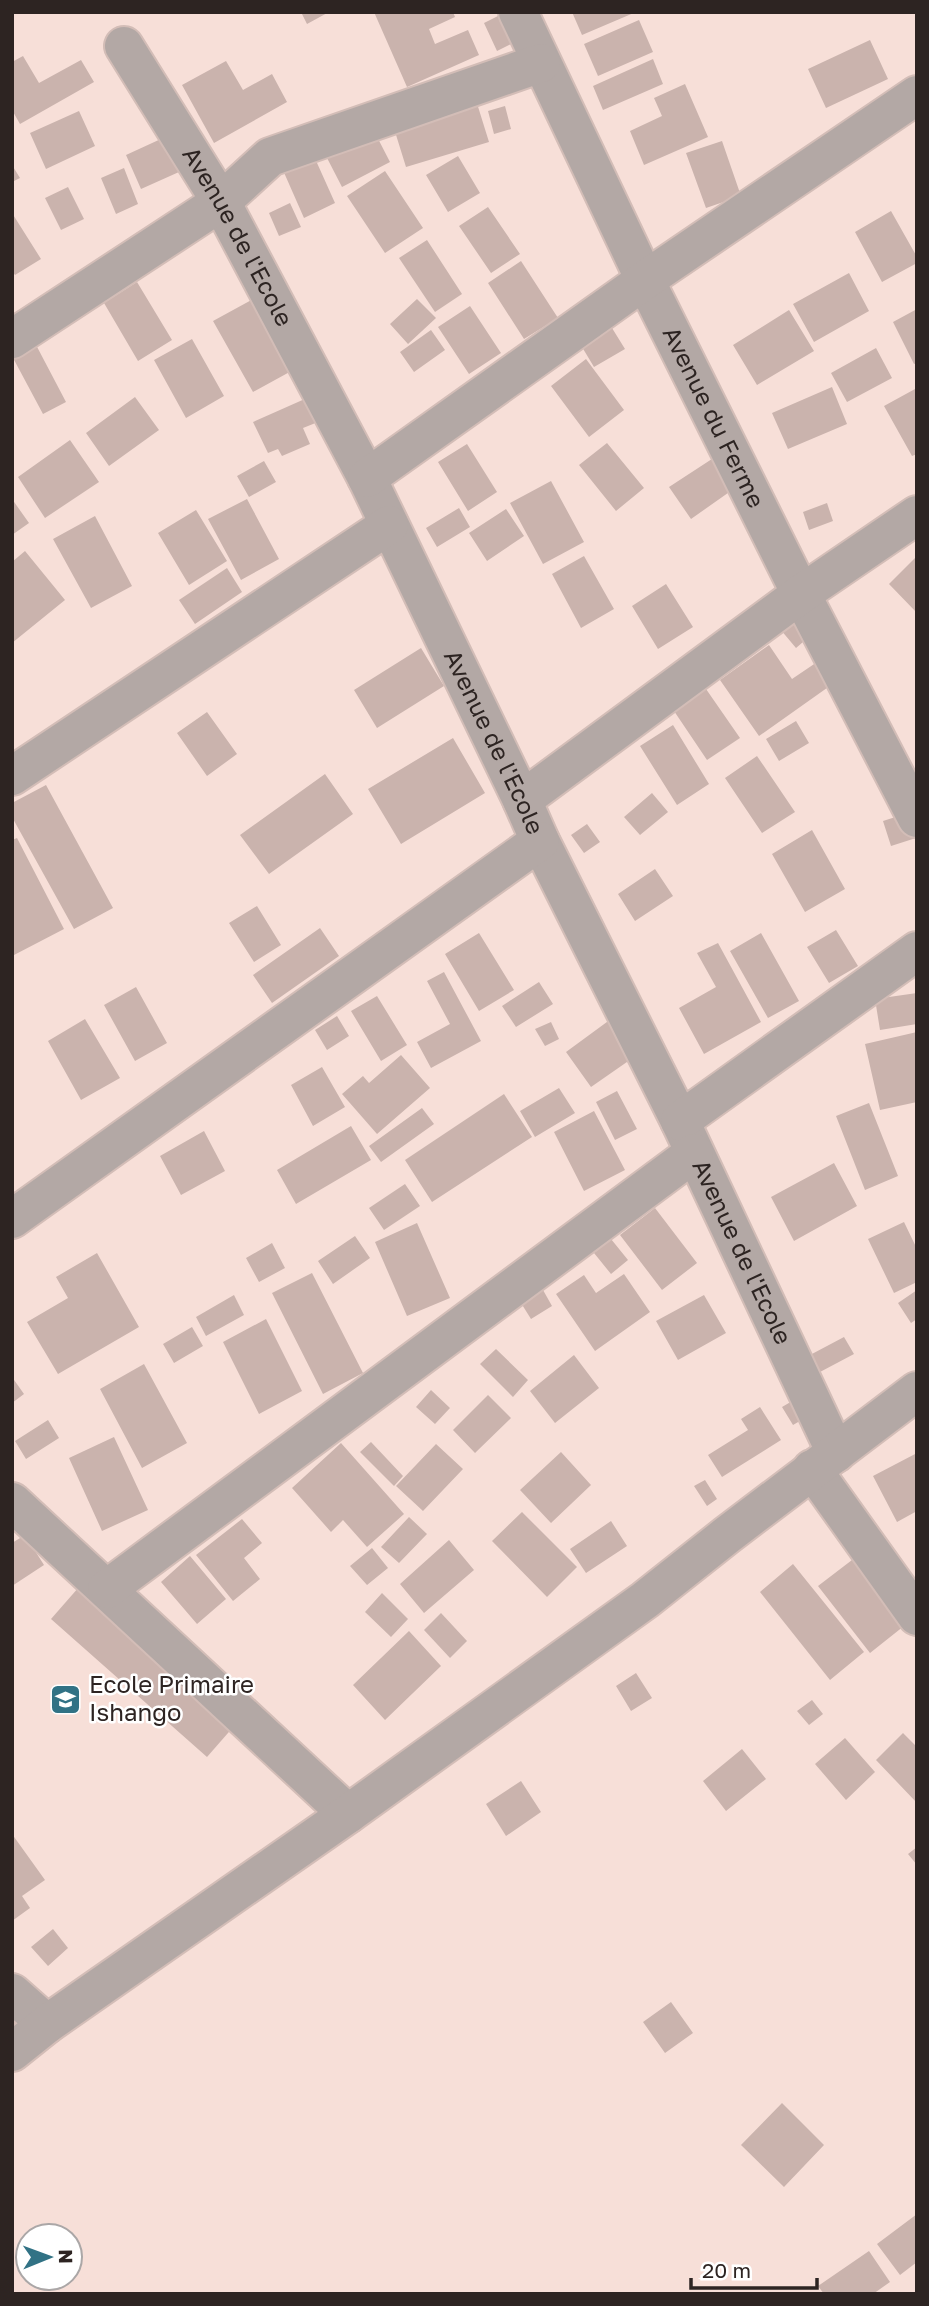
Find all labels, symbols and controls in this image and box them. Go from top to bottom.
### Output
street label: Avenue de l'Ecole [177,141,300,331]
street label: Avenue du Ferme [657,321,772,512]
street label: Avenue de l'Ecole [439,645,551,838]
street label: Avenue de l'Ecole [687,1154,799,1348]
place label: Ecole Primaire Ishango [89,1669,254,1726]
school or university icon: Ecole Primaire Ishango [49,1682,83,1716]
north arrow [14,2222,84,2292]
scale bar [691,2246,817,2290]
text: N [55,2249,78,2264]
text: 20 m [702,2257,751,2283]

